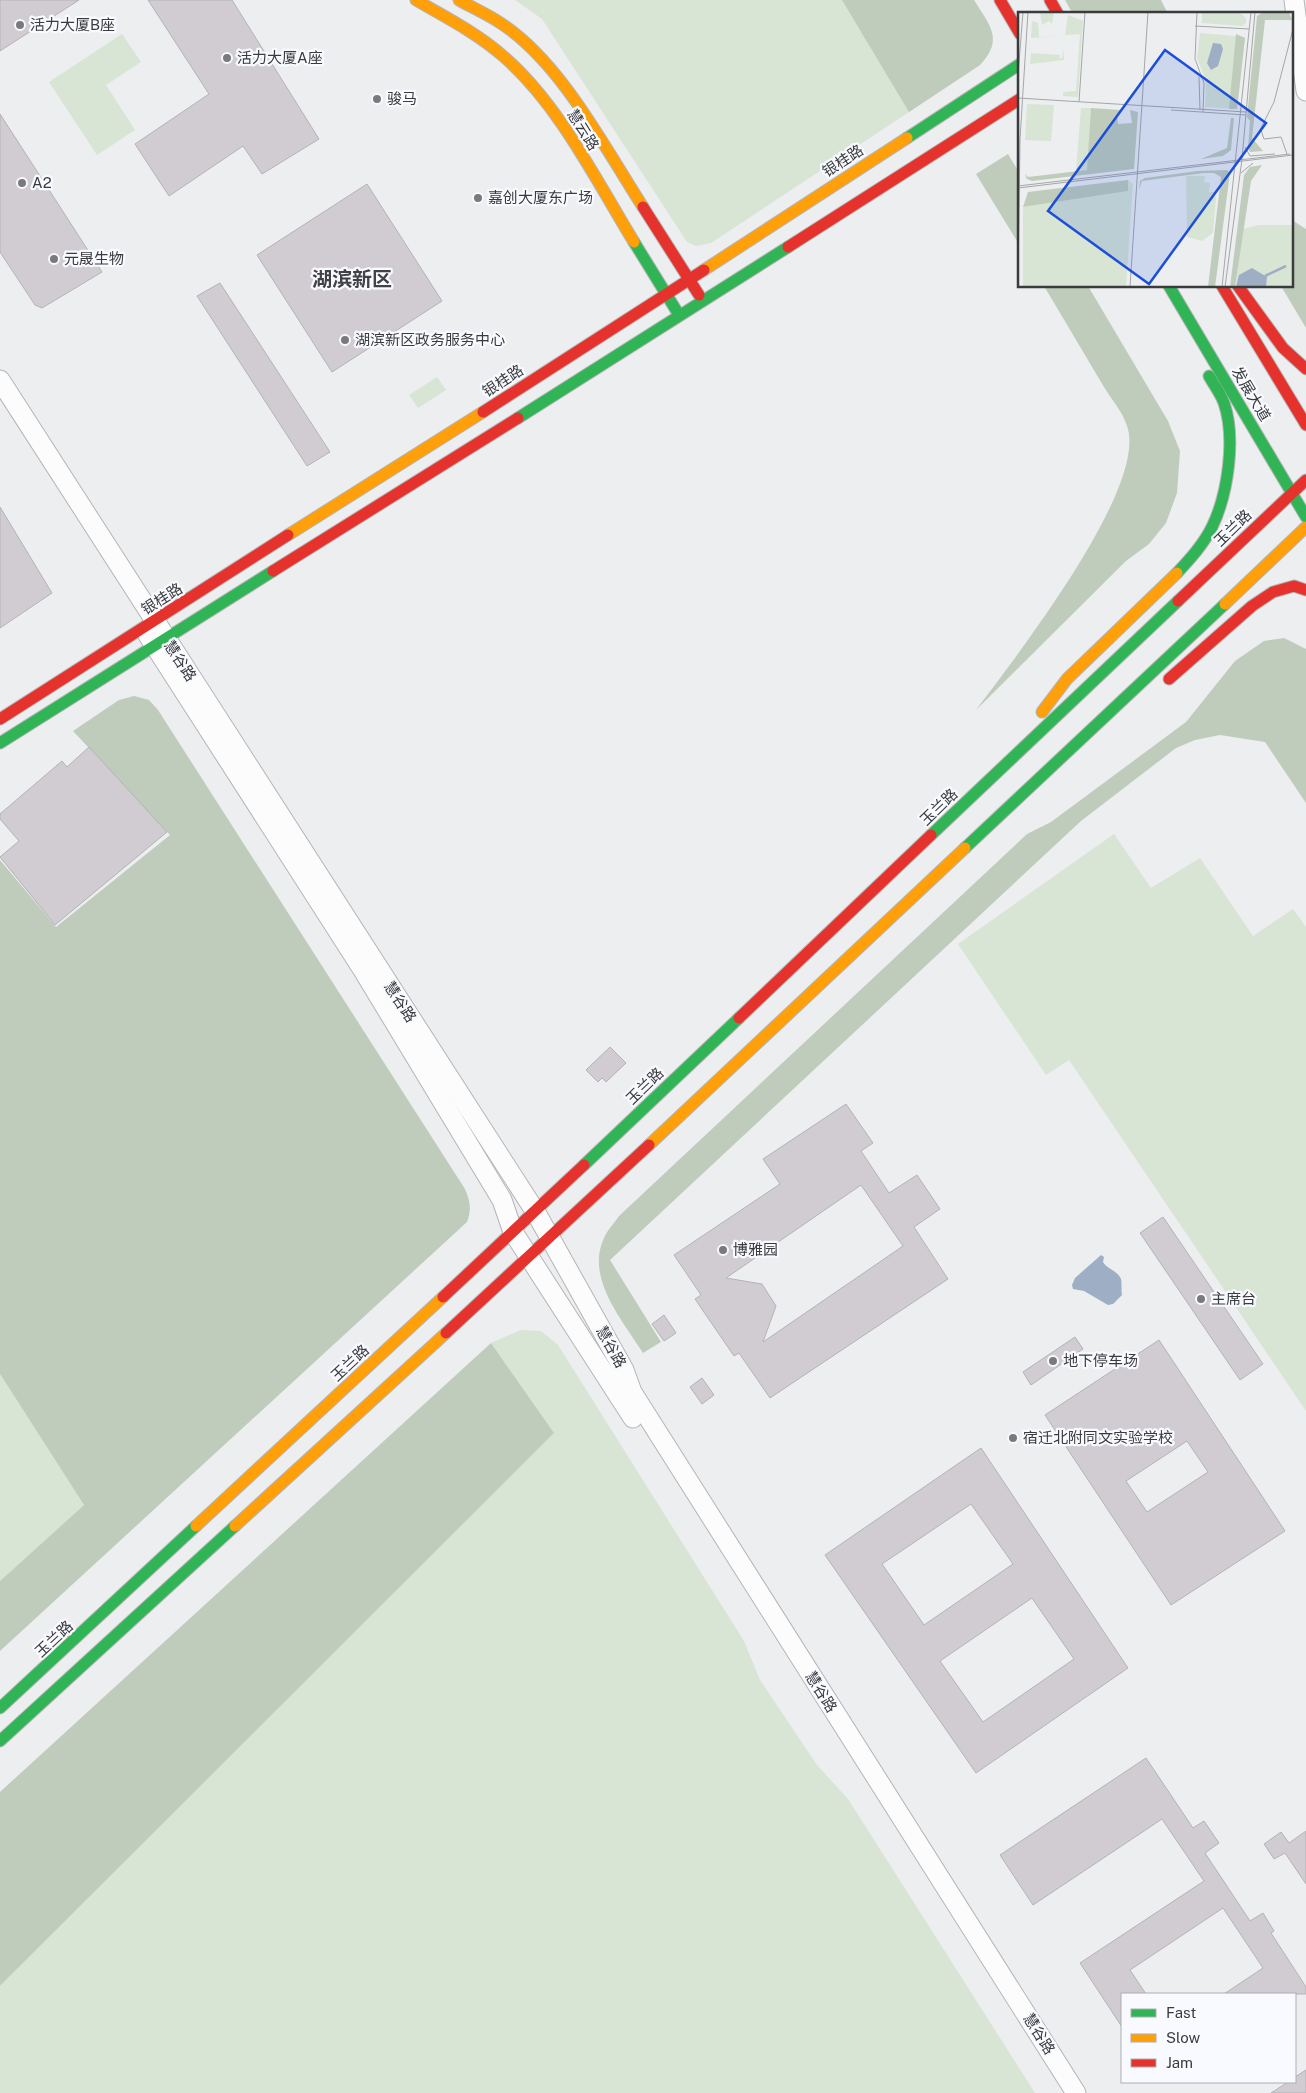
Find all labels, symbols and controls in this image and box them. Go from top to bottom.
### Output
inset map [1018,12,1294,288]
place label: 活力大厦B座 [30,16,115,33]
marker: 活力大厦B座 [14,19,26,31]
place label: 活力大厦A座 [237,49,323,66]
marker: 活力大厦A座 [221,52,233,64]
place label: 骏马 [387,90,417,107]
marker: 骏马 [371,93,383,105]
street label: 慧云路 [564,106,603,153]
street label: 银桂路 [819,141,866,180]
place label: A2 [32,174,52,191]
marker: A2 [16,177,28,189]
place label: 嘉创大厦东广场 [488,189,593,206]
marker: 嘉创大厦东广场 [472,192,484,204]
place label: 元晟生物 [64,250,124,267]
marker: 元晟生物 [48,253,60,265]
district label: 湖滨新区 [312,267,392,291]
place label: 湖滨新区政务服务中心 [355,331,505,348]
marker: 湖滨新区政务服务中心 [339,334,351,346]
street label: 银桂路 [479,361,526,400]
street label: 发展大道 [1229,364,1274,424]
street label: 玉兰路 [1211,506,1255,549]
street label: 银桂路 [138,579,185,618]
street label: 慧谷路 [161,637,200,684]
street label: 玉兰路 [917,785,961,828]
street label: 慧谷路 [381,978,420,1025]
street label: 玉兰路 [623,1064,667,1107]
place label: 博雅园 [733,1241,778,1258]
marker: 博雅园 [717,1244,729,1256]
place label: 主席台 [1211,1290,1256,1307]
marker: 主席台 [1195,1293,1207,1305]
street label: 慧谷路 [593,1323,630,1371]
street label: 玉兰路 [327,1341,372,1384]
place label: 地下停车场 [1063,1352,1138,1369]
marker: 地下停车场 [1047,1355,1059,1367]
place label: 宿迁北附同文实验学校 [1023,1429,1173,1446]
marker: 宿迁北附同文实验学校 [1007,1432,1019,1444]
street label: 玉兰路 [31,1617,76,1660]
street label: 慧谷路 [802,1668,841,1715]
legend [1121,1993,1296,2083]
text: Fast [1166,2004,1196,2021]
street label: 慧谷路 [1020,2010,1059,2057]
text: Slow [1166,2029,1201,2046]
text: Jam [1166,2054,1193,2071]

